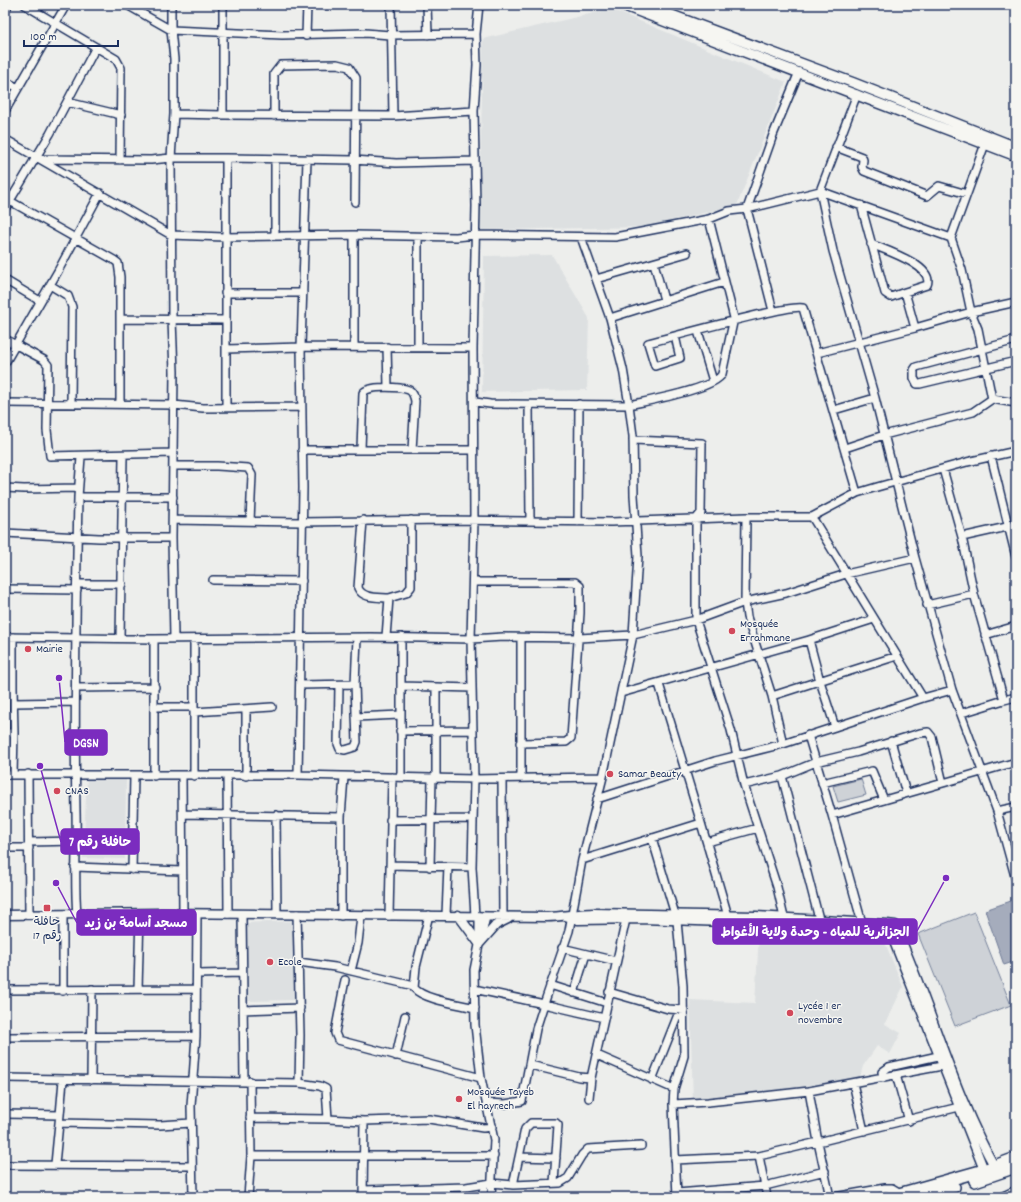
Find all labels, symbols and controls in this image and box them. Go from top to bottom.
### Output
scale bar [24,22,118,48]
text: 100 m [30,29,57,46]
place label: Mosquée Errahmane [740,616,790,647]
marker: Mosquée Errahmane [727,626,737,636]
place label: Mairie [36,641,63,658]
marker: Mairie [23,644,33,654]
callout: DGSN [65,730,107,755]
text: DGSN [73,735,99,754]
place label: Samar Beauty [618,766,682,783]
marker: Samar Beauty [605,769,615,779]
place label: CNAS [65,783,89,800]
marker: CNAS [52,786,62,796]
callout: حافلة رقم 7 [61,829,139,854]
text: حافلة رقم 7 [69,834,131,853]
marker: حافلة رقم 17 [42,903,52,913]
callout: مسجد أسامة بن زيد [77,910,196,935]
place label: حافلة رقم 17 [33,914,61,945]
text: مسجد أسامة بن زيد [85,914,188,934]
callout: الجزائرية للمياه - وحدة ولاية الأغواط [713,919,917,944]
text: الجزائرية للمياه - وحدة ولاية الأغواط [721,922,909,943]
place label: Ecole [278,954,302,971]
marker: Ecole [265,957,275,967]
place label: Lycée 1 er novembre [798,998,842,1029]
marker: Lycée 1 er novembre [785,1008,795,1018]
place label: Mosquée Tayeb El hayrech [467,1084,534,1115]
marker: Mosquée Tayeb El hayrech [454,1094,464,1104]

